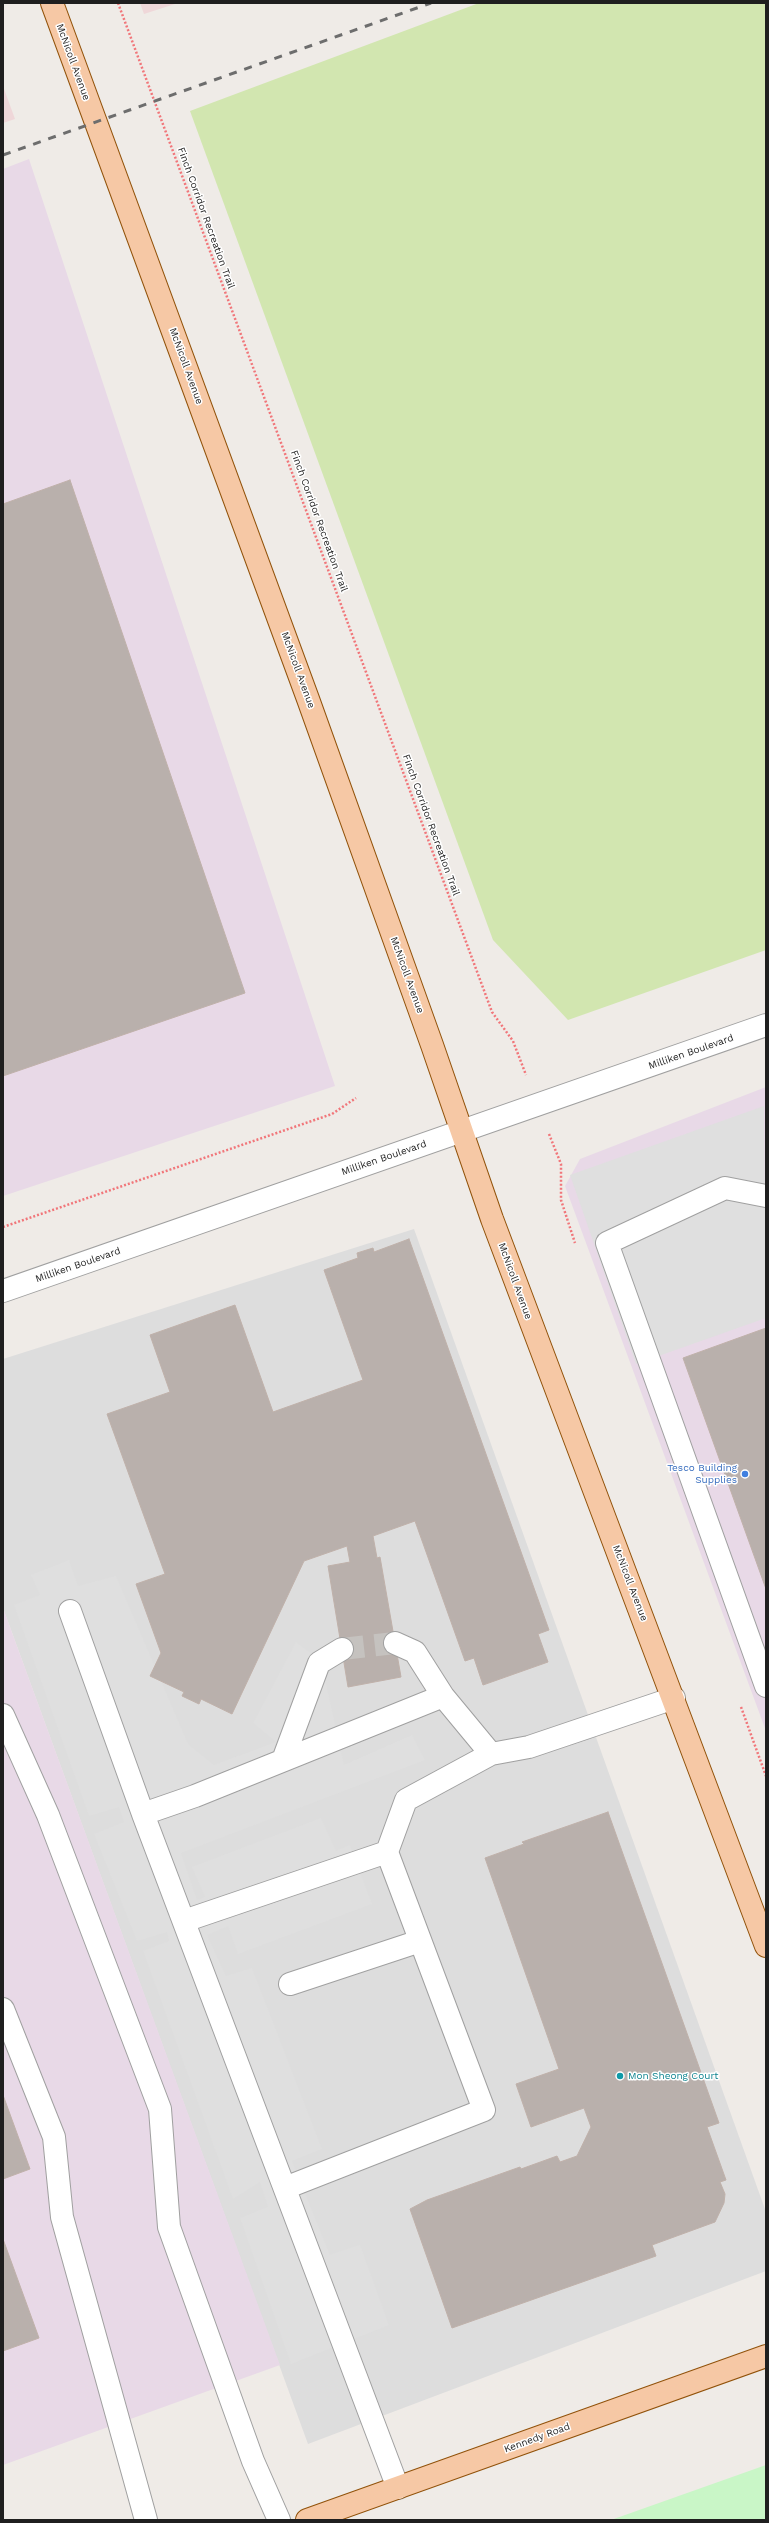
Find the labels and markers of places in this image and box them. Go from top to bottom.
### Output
place label: Tesco Building Supplies [667,1462,737,1486]
marker: Tesco Building Supplies [740,1469,750,1479]
place label: Mon Sheong Court [628,2070,718,2082]
marker: Mon Sheong Court [615,2071,625,2081]

